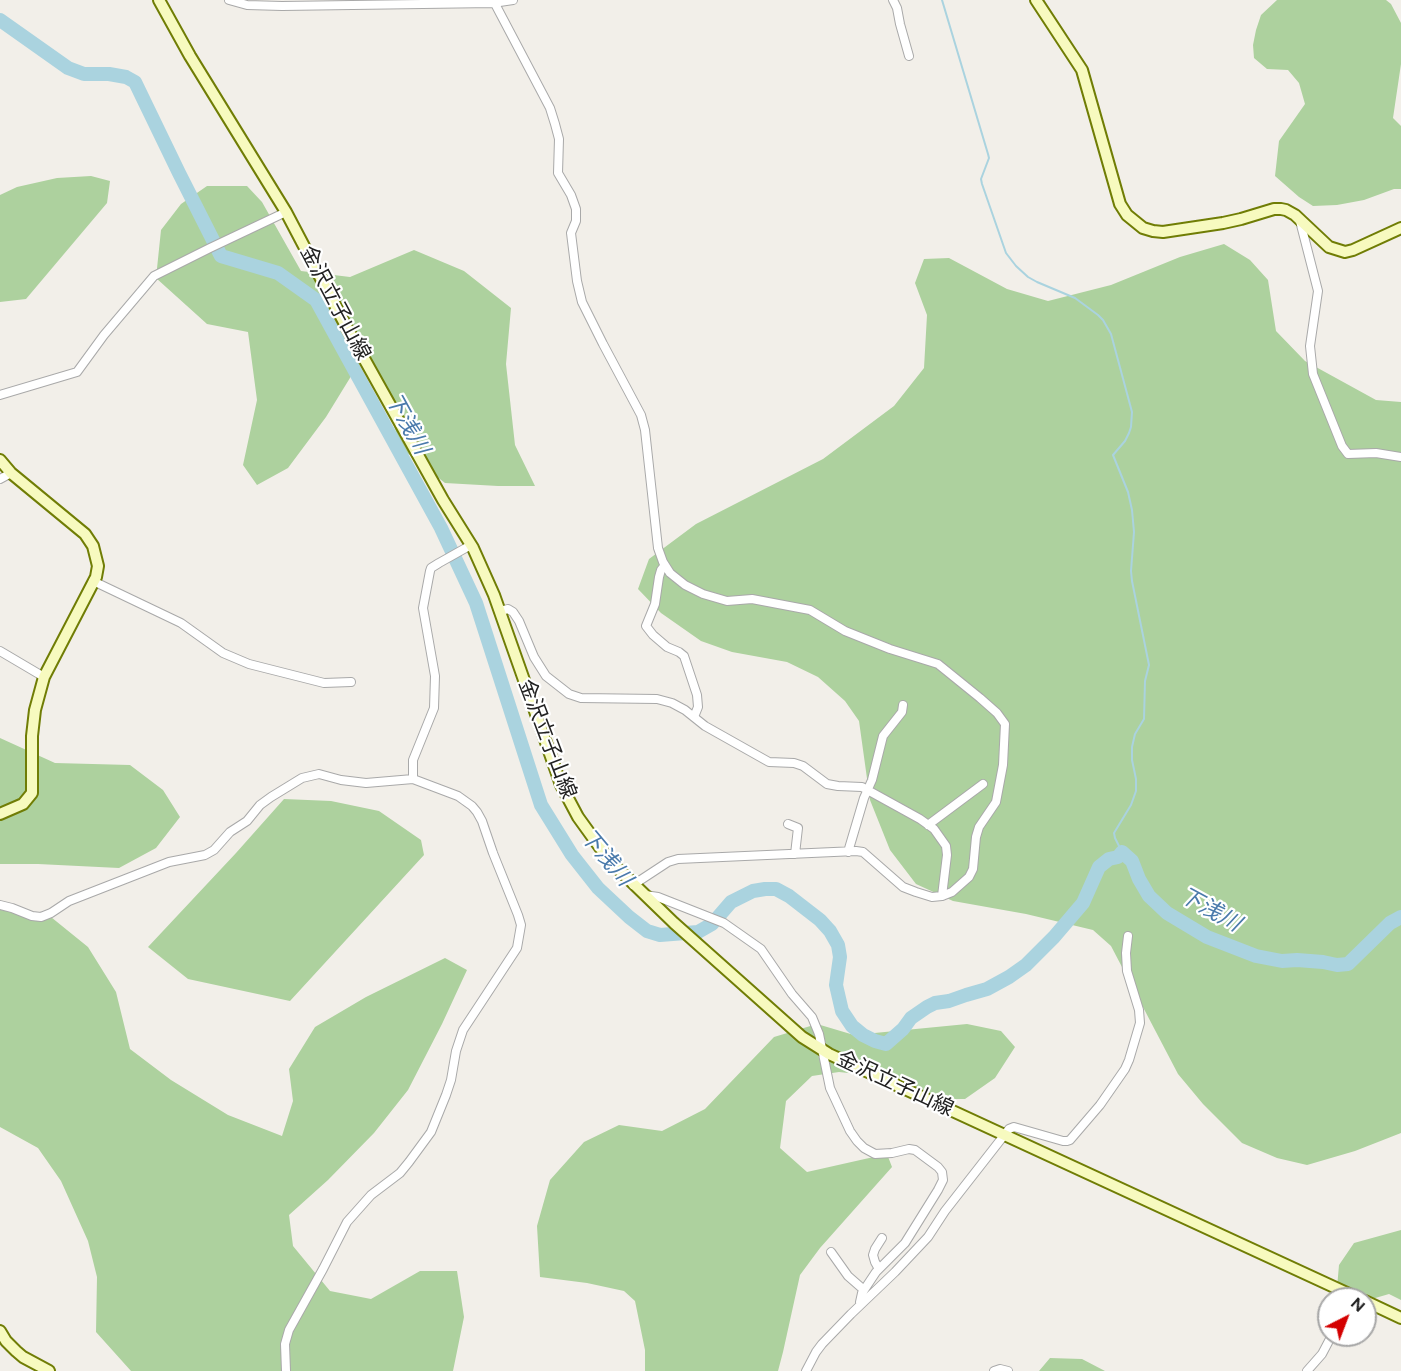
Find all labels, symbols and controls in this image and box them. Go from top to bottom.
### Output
street label: 金沢立子山線 [294,241,376,365]
water label: 下浅川 [379,389,435,459]
street label: 金沢立子山線 [513,676,581,802]
water label: 下浅川 [575,824,637,892]
water label: 下浅川 [1175,882,1245,938]
street label: 金沢立子山線 [833,1046,957,1122]
north arrow [1317,1287,1377,1347]
text: N [1347,1294,1369,1316]

